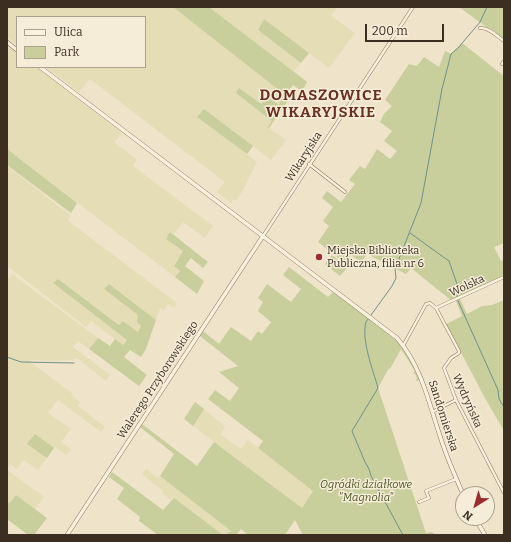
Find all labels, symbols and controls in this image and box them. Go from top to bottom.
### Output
legend [16,16,146,68]
scale bar [367,16,446,42]
text: 200 m [372,24,408,38]
text: Ulica [54,25,83,39]
text: Park [54,45,79,59]
district label: DOMASZOWICE WIKARYJSKIE [259,87,383,122]
street label: Wikaryjska [283,130,325,184]
place label: Miejska Biblioteka Publiczna, filia nr 6 [327,244,424,270]
marker: Miejska Biblioteka Publiczna, filia nr 6 [314,252,324,262]
street label: Wolska [447,272,487,300]
street label: Walerego Przyborowskiego [115,319,201,441]
street label: Wydryńska [449,372,485,430]
street label: Sandomierska [425,379,461,453]
park label: Ogródki działkowe "Magnolia" [320,478,412,504]
north arrow [455,486,495,526]
text: N [461,507,475,523]

